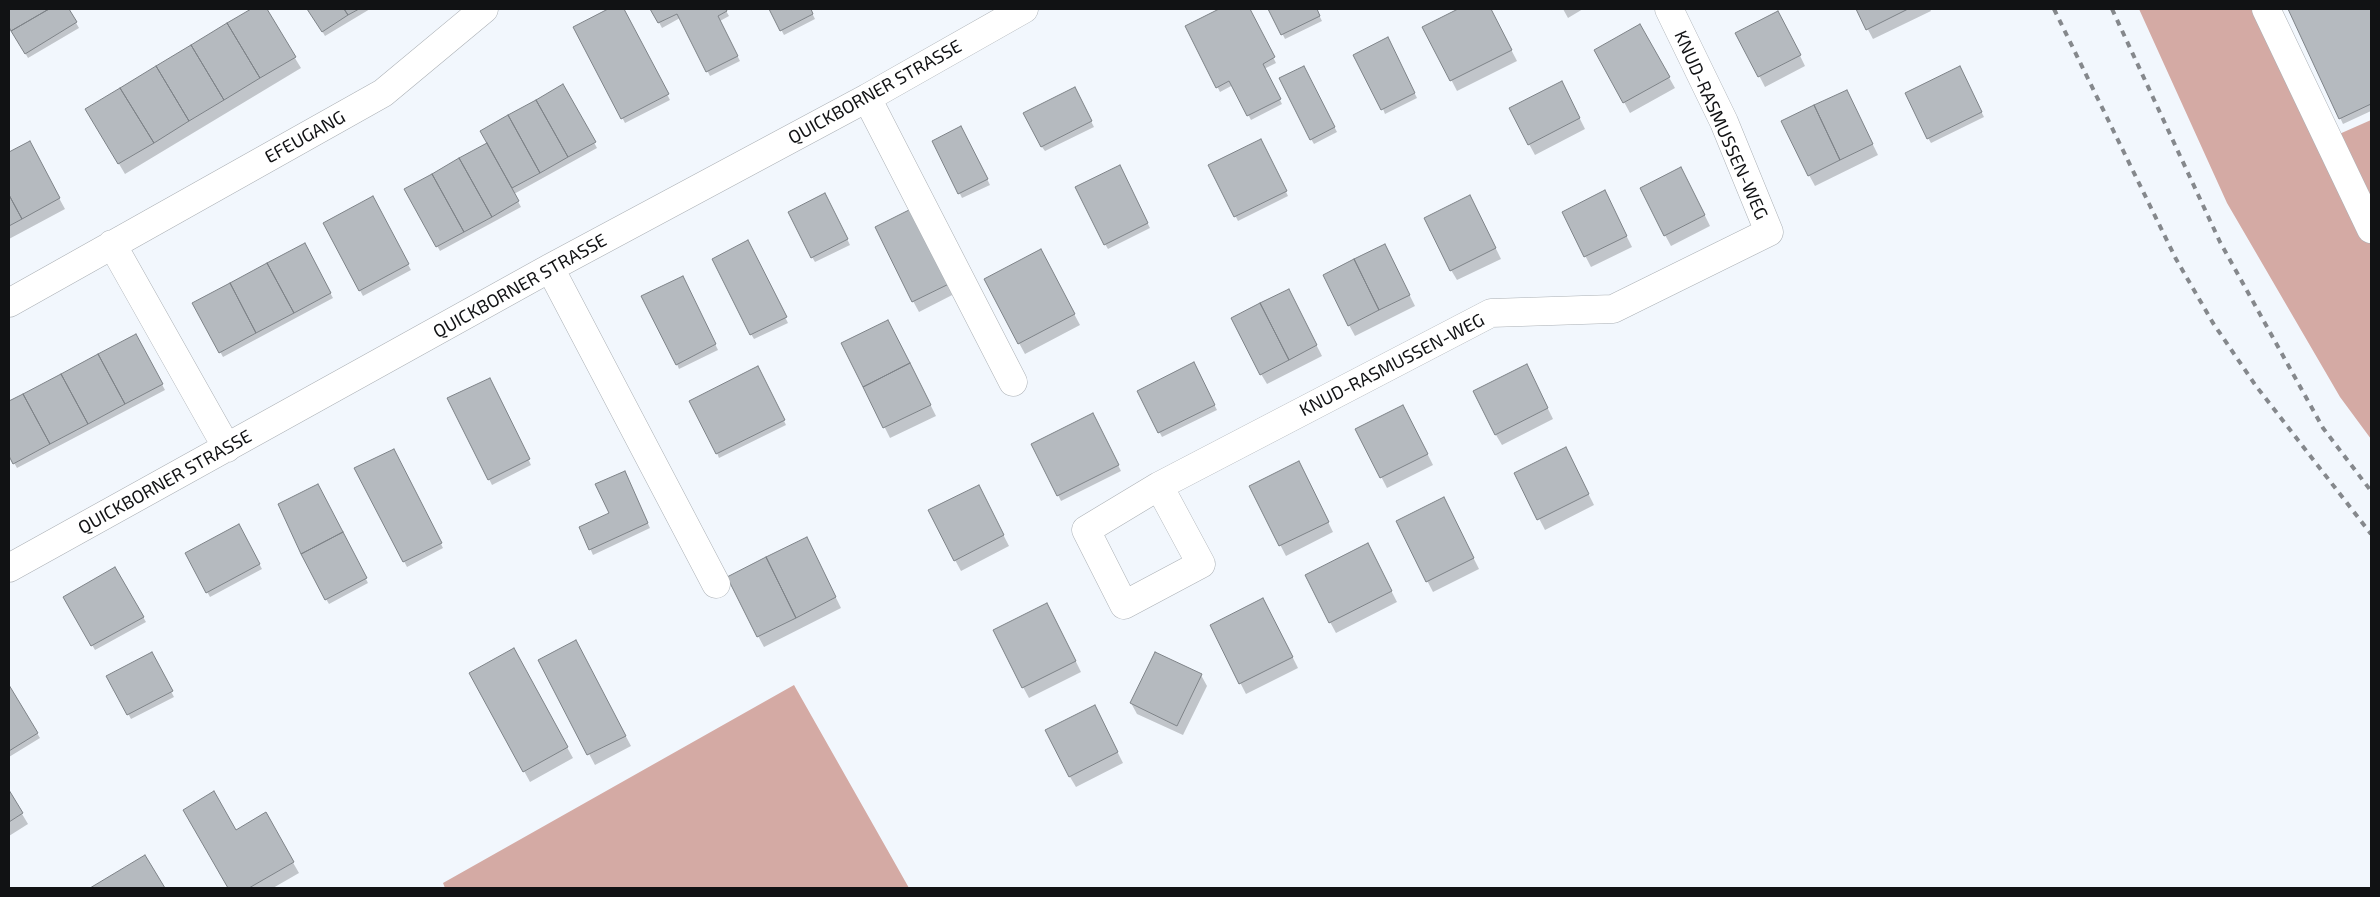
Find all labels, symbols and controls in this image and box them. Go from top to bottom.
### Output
street label: KNUD-RASMUSSEN-WEG [1669,27,1773,223]
street label: QUICKBORNER STRASSE [784,35,966,149]
street label: EFEUGANG [261,106,349,168]
street label: QUICKBORNER STRASSE [429,229,611,343]
street label: KNUD-RASMUSSEN-WEG [1296,309,1488,421]
street label: QUICKBORNER STRASSE [74,425,256,539]

